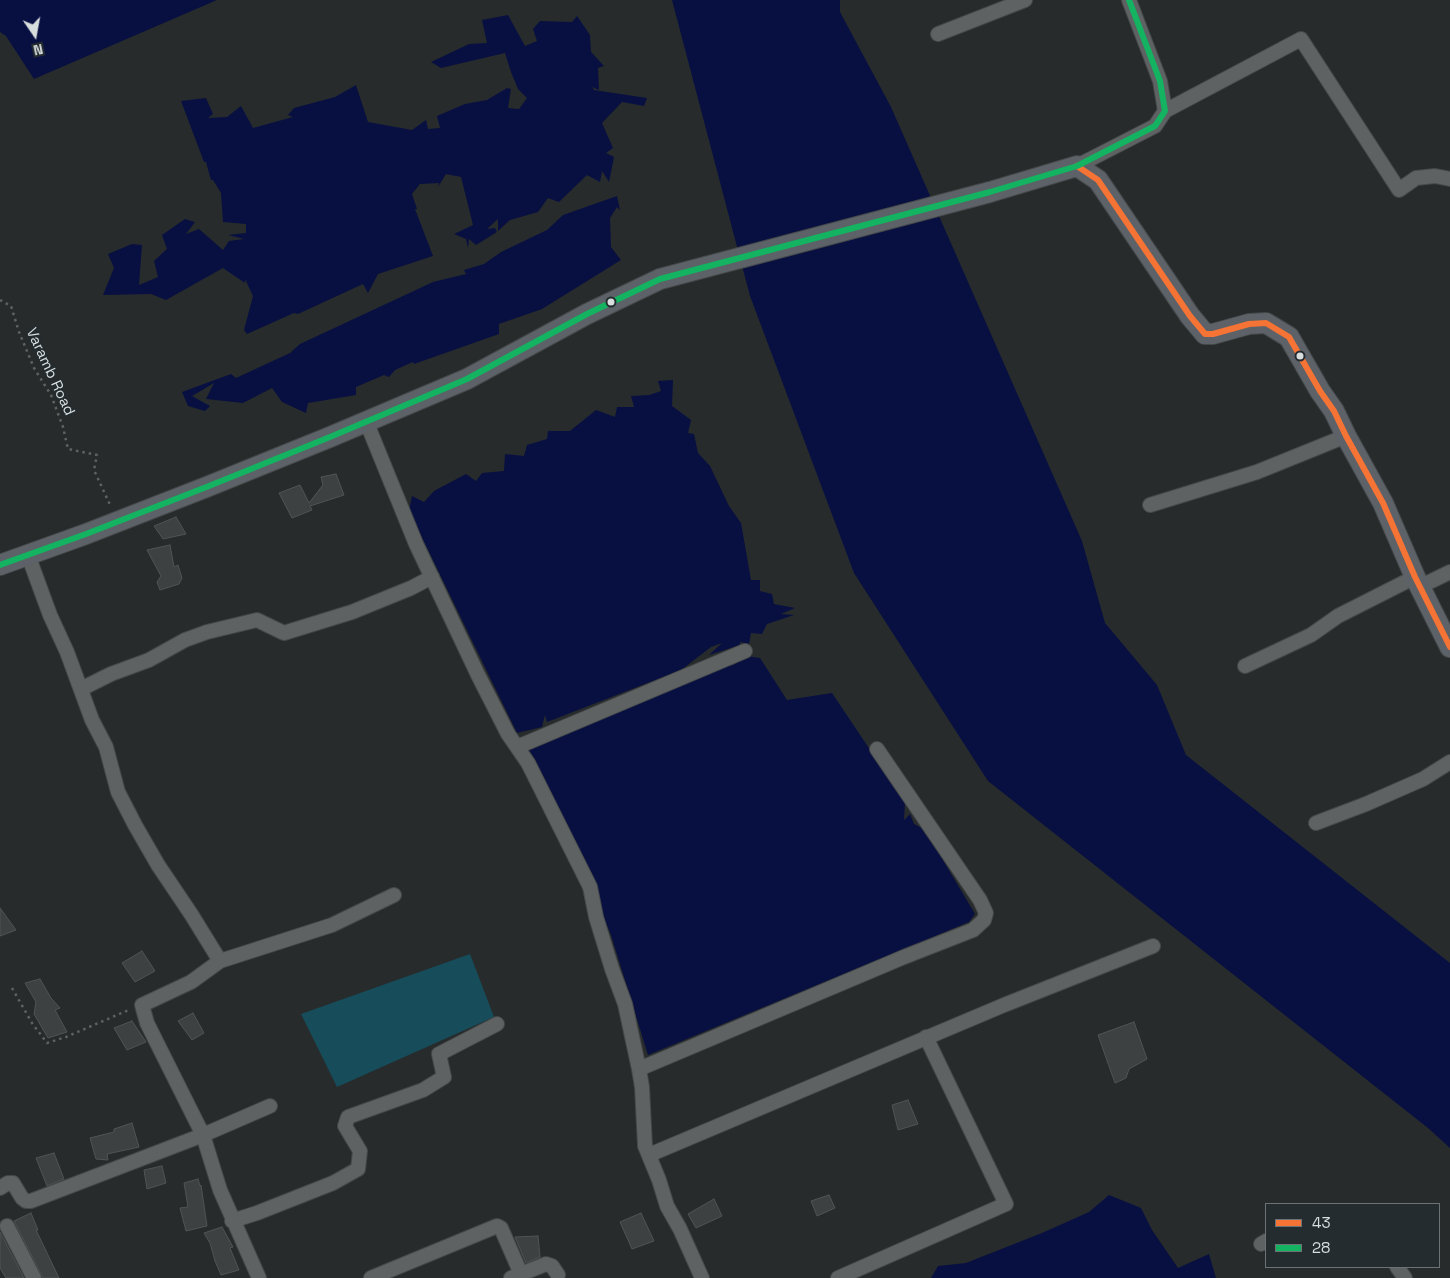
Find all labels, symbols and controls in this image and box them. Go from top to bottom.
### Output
north arrow [10,10,60,60]
text: N [32,40,45,59]
unlabelled marker [606,297,616,307]
street label: Varamb Road [22,325,78,419]
unlabelled marker [1295,351,1305,361]
legend [1265,1203,1440,1268]
text: 43 [1312,1213,1330,1232]
text: 28 [1312,1238,1330,1257]

